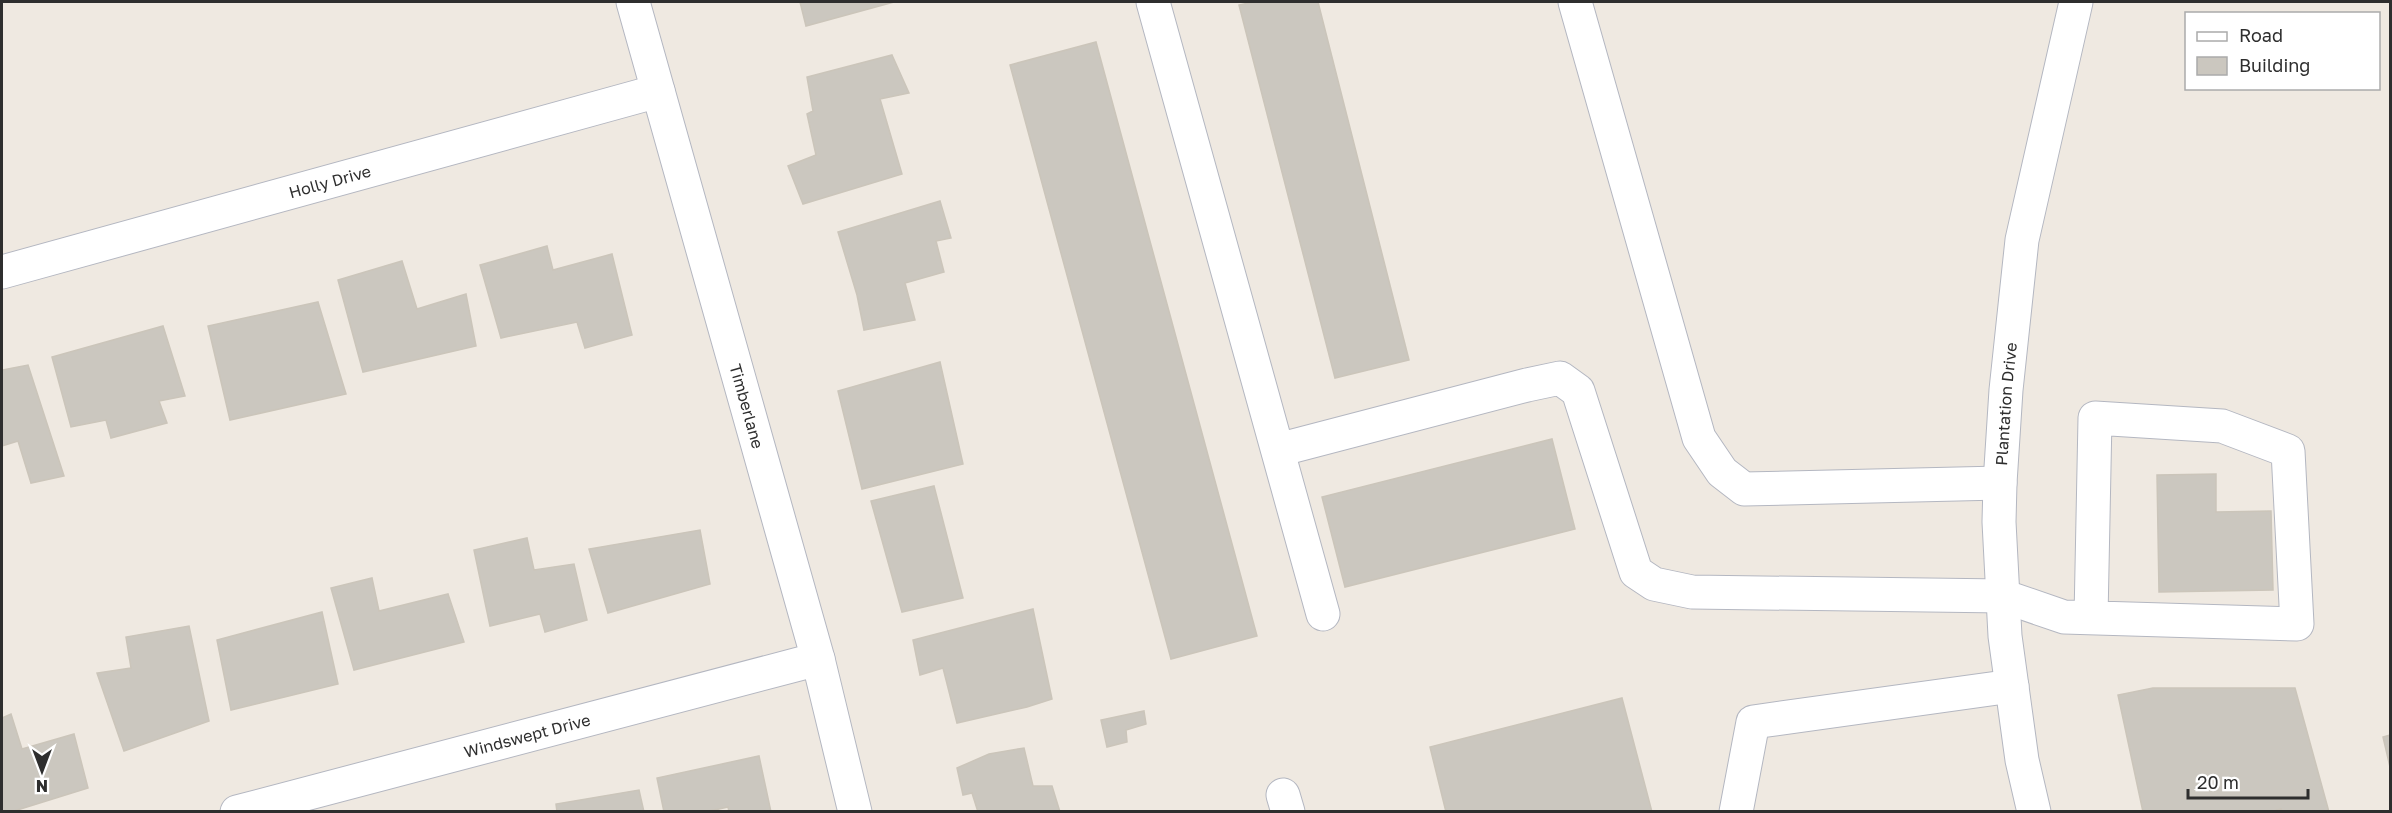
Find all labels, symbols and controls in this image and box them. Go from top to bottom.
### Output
legend [2185,12,2380,90]
text: Road [2239,24,2283,46]
text: Building [2239,54,2310,76]
street label: Holly Drive [286,161,373,202]
street label: Plantation Drive [1991,341,2021,466]
street label: Timberlane [725,362,768,451]
street label: Windswept Drive [462,709,592,762]
north arrow [12,741,72,801]
scale bar [2188,762,2308,800]
text: 20 m [2197,771,2239,793]
text: N [36,776,48,796]

